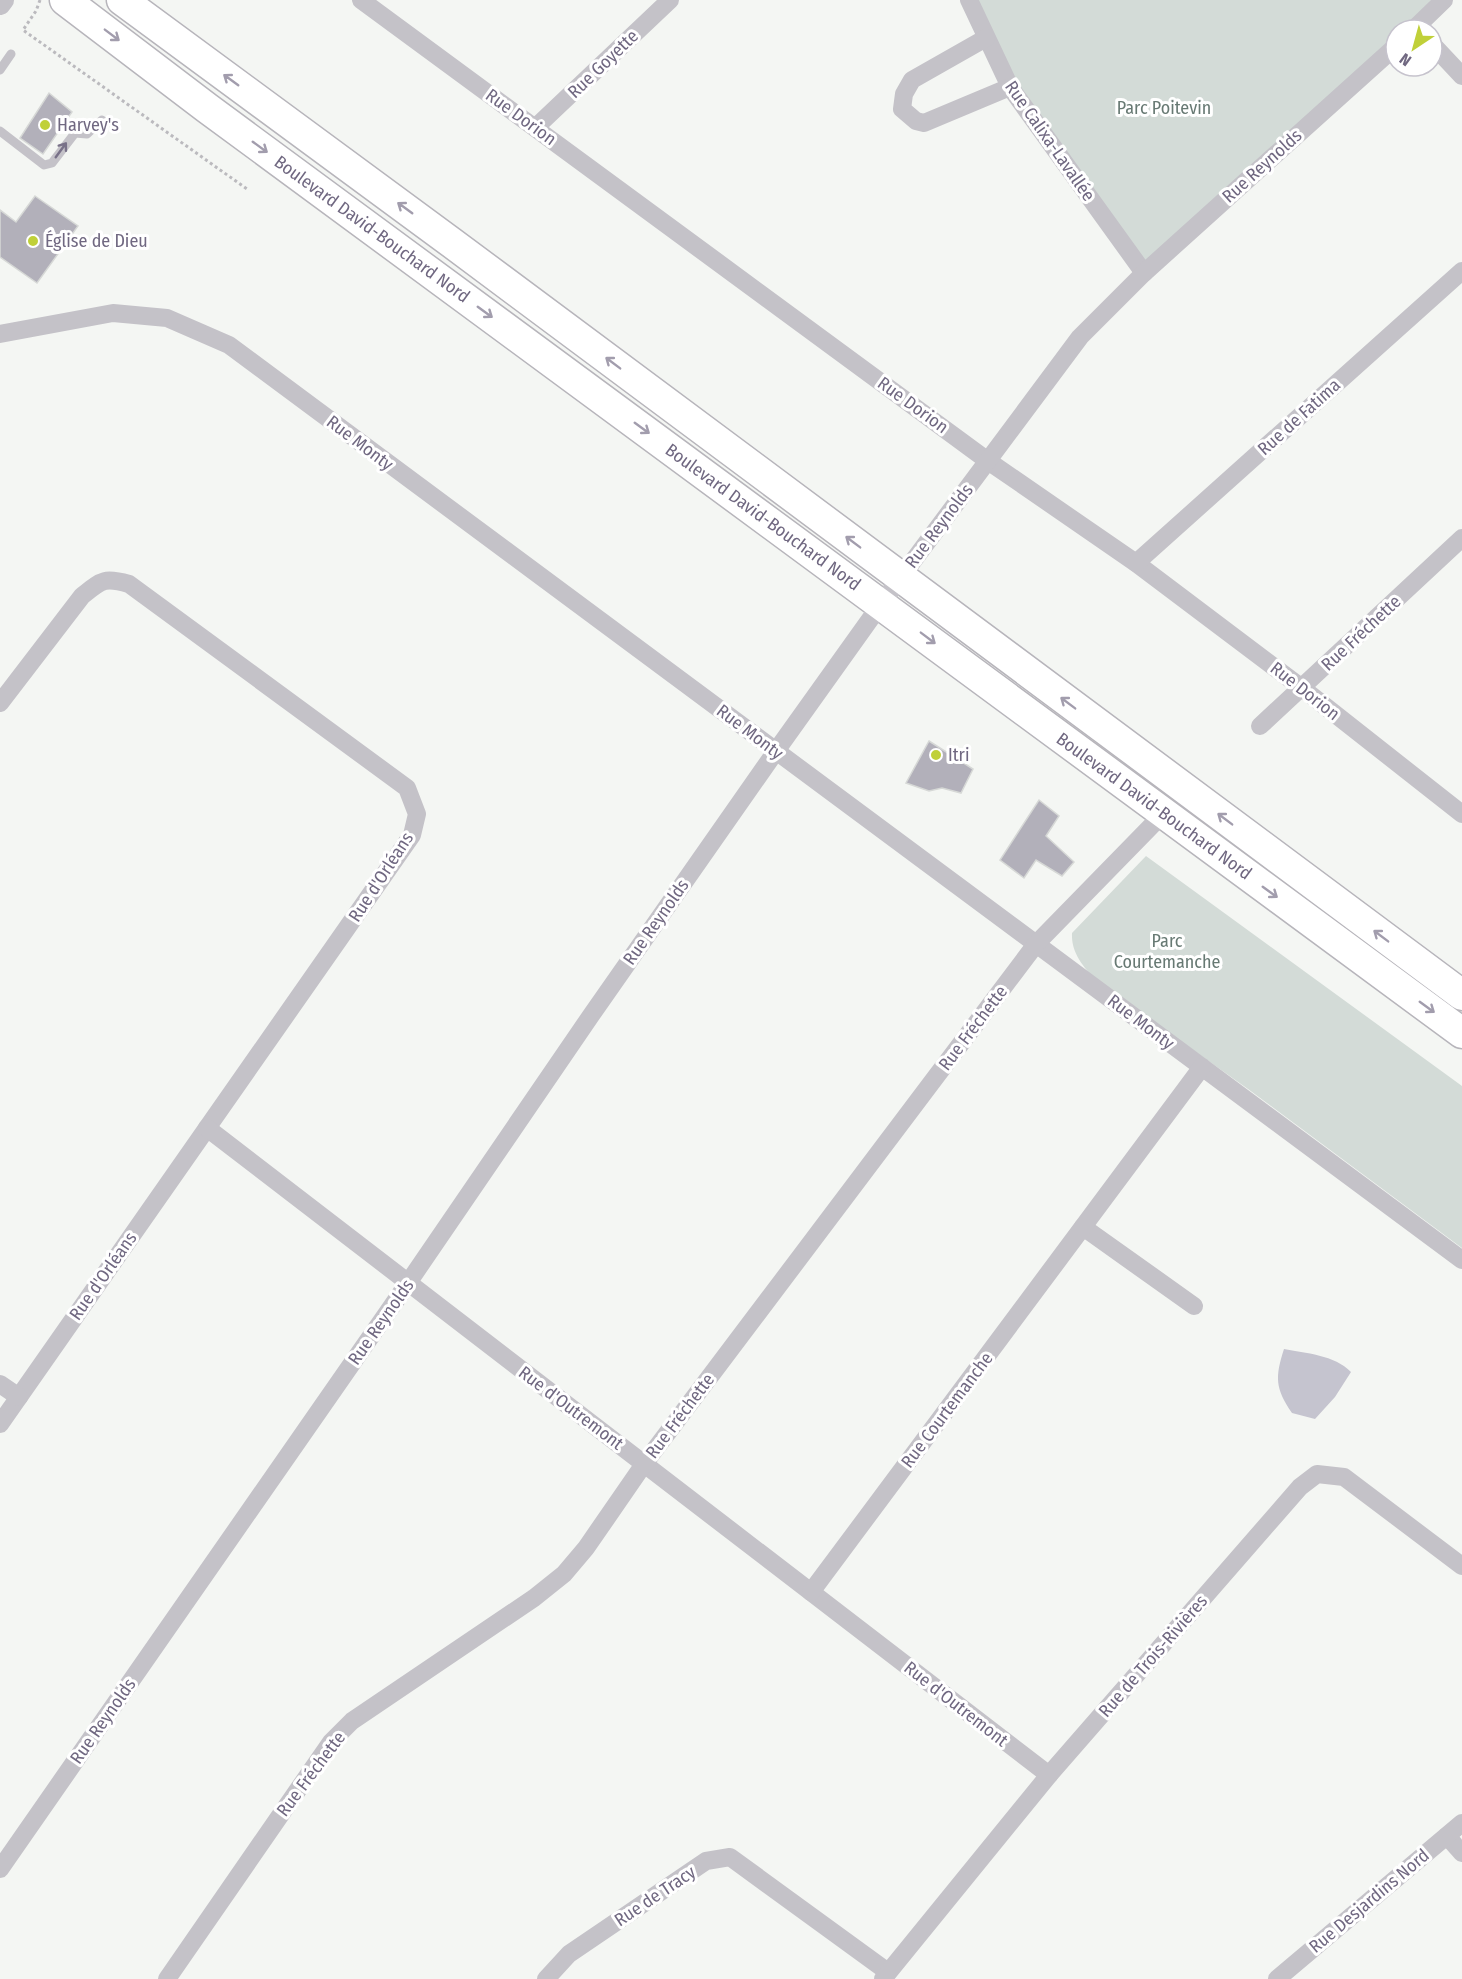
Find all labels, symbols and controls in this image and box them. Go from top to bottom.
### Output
north arrow [1384,18,1444,78]
street label: Rue Goyette [563,25,643,103]
one-way arrow [103,29,119,42]
text: N [1396,49,1415,70]
one-way arrow [223,74,239,86]
street label: Rue Calixa-Lavallée [1000,76,1100,206]
street label: Rue Dorion [481,84,561,150]
park label: Parc Poitevin [1117,97,1211,119]
place label: Harvey's [57,114,119,136]
marker: Harvey's [38,118,52,132]
street label: Rue Reynolds [1218,124,1307,208]
one-way arrow [252,141,268,153]
one-way arrow [55,143,67,159]
street label: Boulevard David-Bouchard Nord [270,151,474,307]
one-way arrow [397,202,413,214]
place label: Église de Dieu [45,229,148,252]
marker: Église de Dieu [26,234,40,248]
one-way arrow [477,306,493,319]
one-way arrow [605,357,621,369]
street label: Rue Dorion [873,372,953,438]
street label: Rue de Fatima [1253,374,1345,460]
street label: Rue Monty [322,411,398,475]
one-way arrow [634,421,650,434]
street label: Boulevard David-Bouchard Nord [661,439,865,595]
street label: Rue Reynolds [900,479,978,572]
one-way arrow [845,536,861,549]
street label: Rue Fréchette [1317,591,1405,675]
one-way arrow [919,632,935,645]
street label: Rue Dorion [1266,657,1344,725]
one-way arrow [1061,697,1077,709]
street label: Rue Monty [712,700,788,764]
street label: Boulevard David-Bouchard Nord [1052,728,1256,884]
place label: Itri [948,744,969,766]
marker: Itri [929,748,943,762]
one-way arrow [1217,813,1233,826]
street label: Rue d'Orléans [344,828,418,926]
street label: Rue Reynolds [618,875,694,969]
one-way arrow [1262,885,1278,898]
one-way arrow [1374,929,1390,942]
park label: Parc Courtemanche [1114,930,1220,973]
street label: Rue Fréchette [934,981,1012,1075]
street label: Rue Monty [1103,990,1179,1054]
one-way arrow [1419,1001,1435,1014]
street label: Rue d'Orléans [65,1227,142,1324]
street label: Rue Reynolds [343,1275,419,1369]
street label: Rue Courtemanche [896,1348,998,1472]
street label: Rue d'Outremont [514,1361,628,1455]
street label: Rue Fréchette [641,1369,719,1463]
street label: Rue de Trois-Rivières [1094,1590,1212,1722]
street label: Rue d'Outremont [900,1657,1012,1751]
street label: Rue Reynolds [65,1674,141,1768]
street label: Rue Fréchette [272,1727,350,1821]
street label: Rue Desjardins Nord [1305,1844,1433,1958]
street label: Rue de Tracy [610,1861,700,1931]

